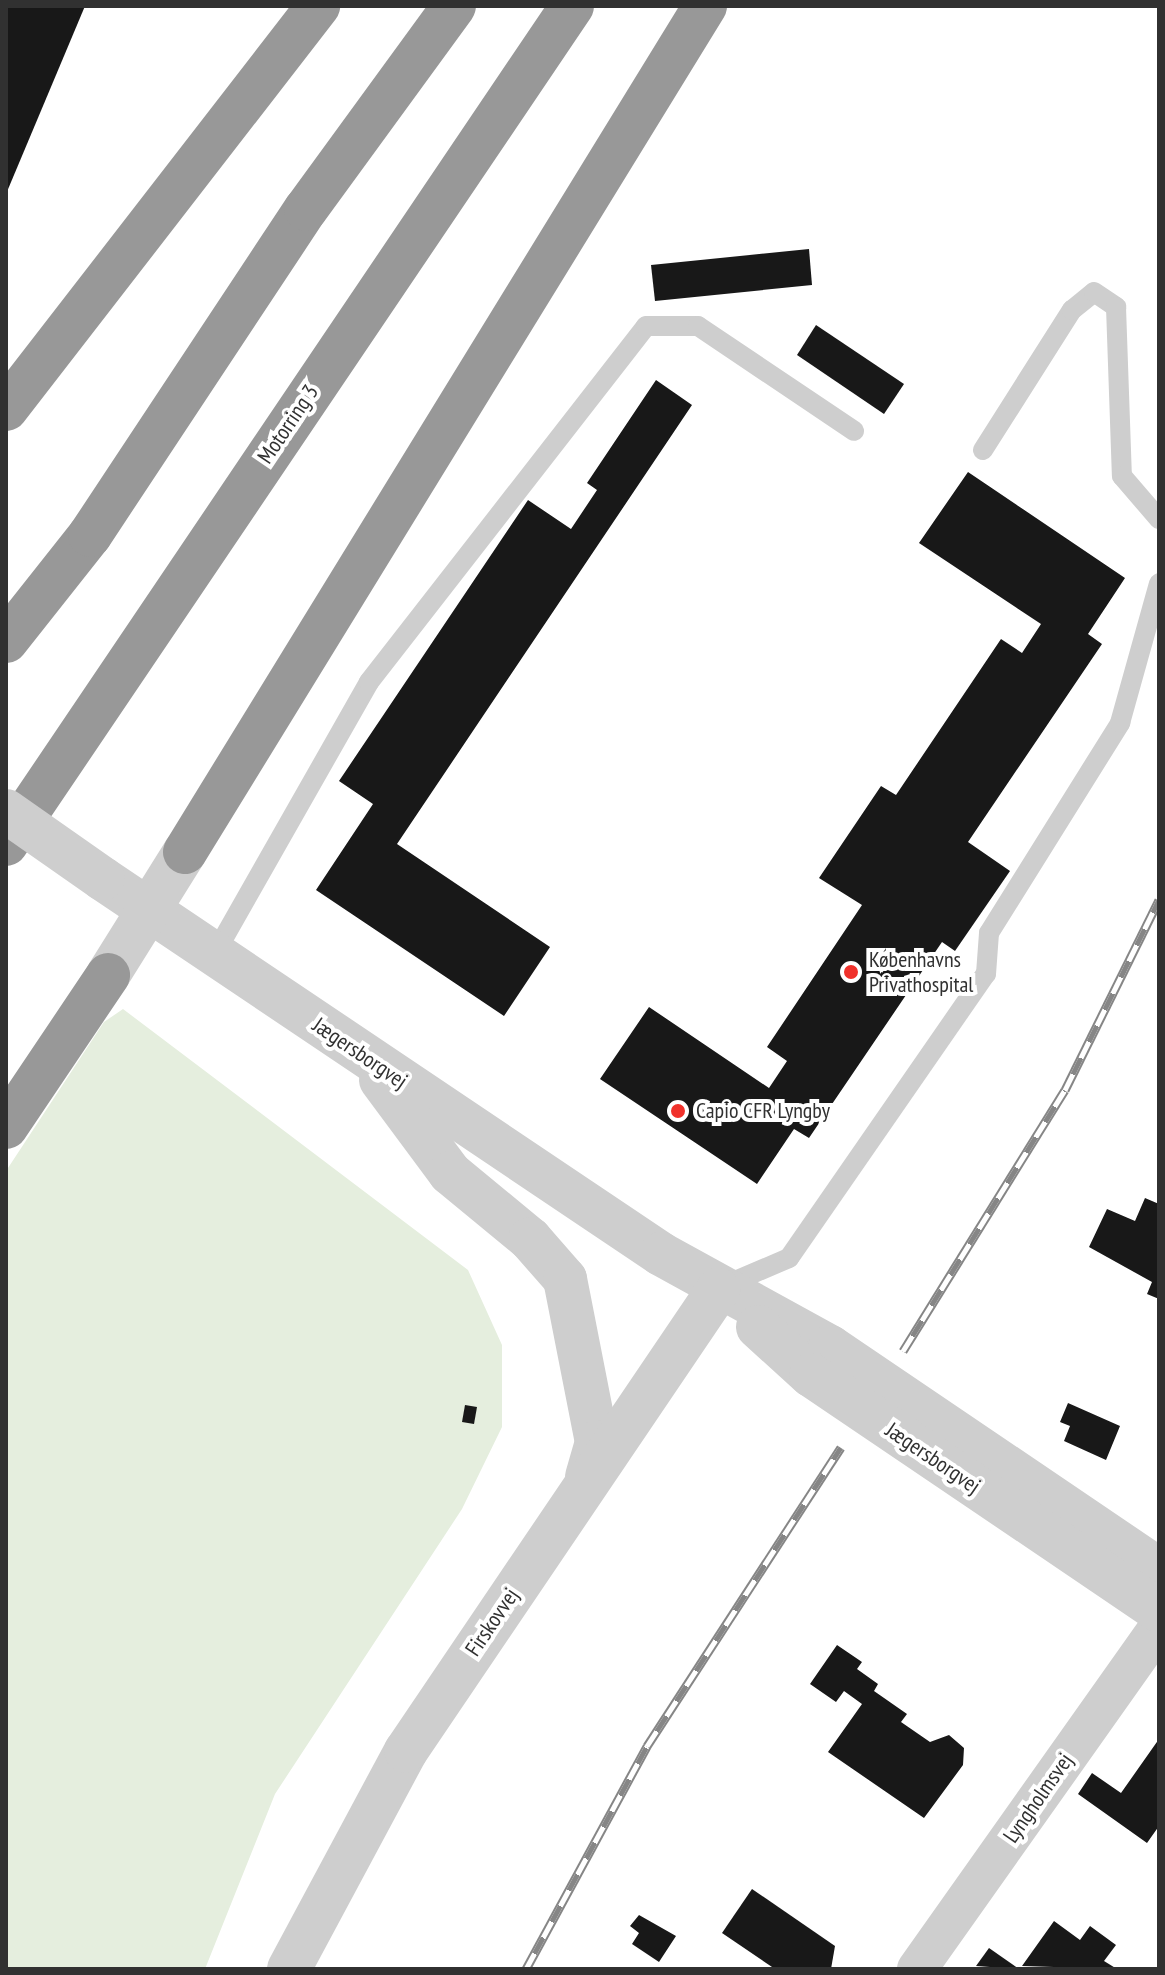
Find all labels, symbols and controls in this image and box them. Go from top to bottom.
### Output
street label: Motorring 3 [252,380,324,468]
place label: Københavns Privathospital [869,946,973,998]
marker: Københavns Privathospital [840,961,862,983]
street label: Jægersborgvej [308,1012,412,1094]
place label: Capio CFR Lyngby [696,1098,830,1124]
marker: Capio CFR Lyngby [667,1100,689,1122]
street label: Jægersborgvej [881,1417,985,1499]
street label: Firskovvej [460,1583,524,1661]
street label: Lyngholmsvej [998,1748,1078,1848]

